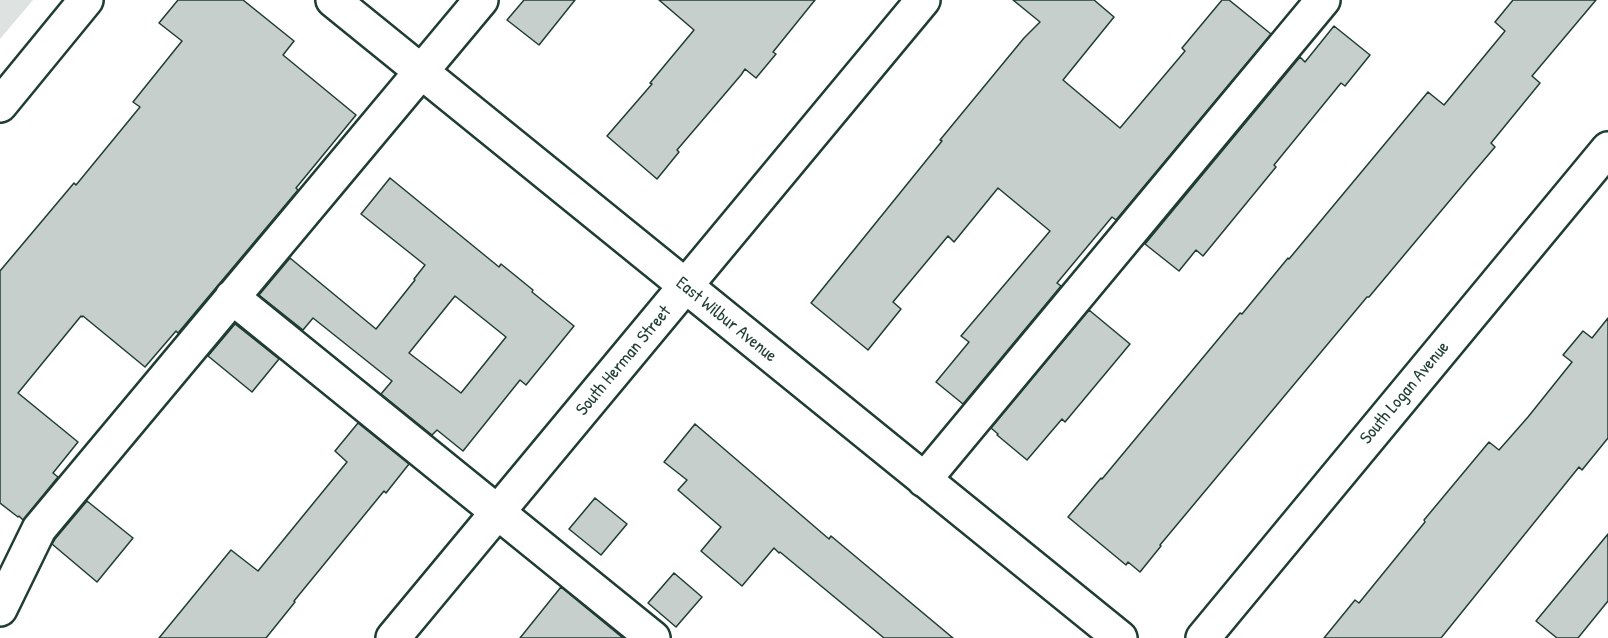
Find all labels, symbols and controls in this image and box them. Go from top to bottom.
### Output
street label: East Wilbur Avenue [671,273,781,367]
street label: South Herman Street [572,302,676,420]
street label: South Logan Avenue [1356,337,1454,449]

